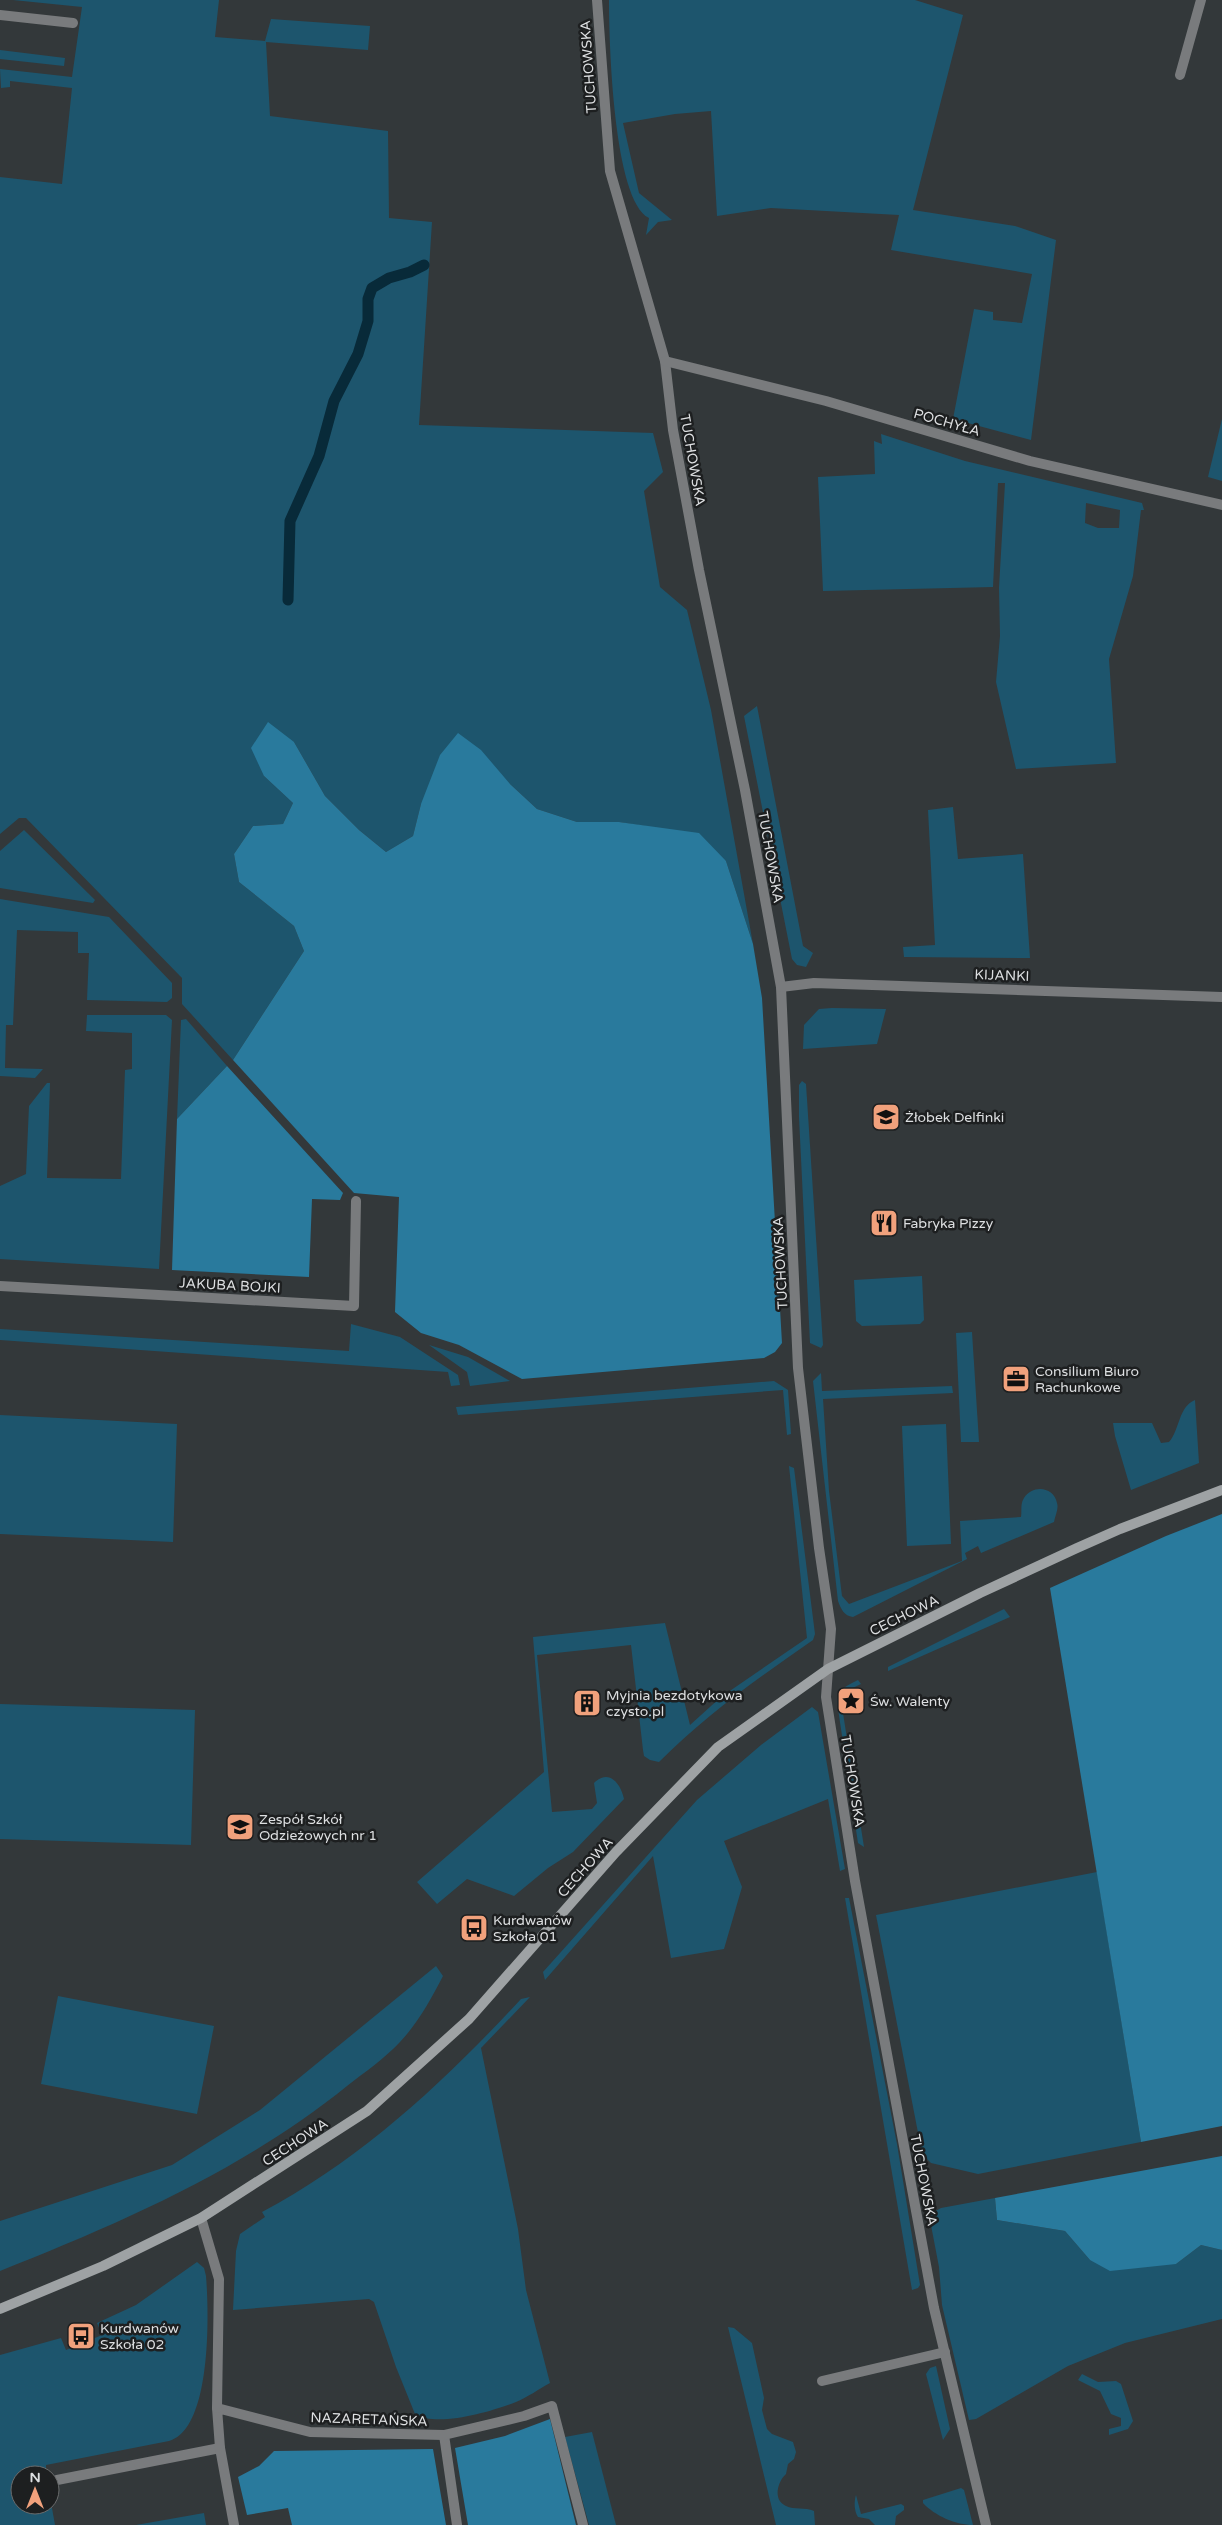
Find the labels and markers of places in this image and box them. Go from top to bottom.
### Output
school or university icon: Żłobek Delfinki [871,1102,901,1132]
place label: Żłobek Delfinki [905,1109,1004,1126]
restaurant icon: Fabryka Pizzy [869,1208,899,1238]
place label: Fabryka Pizzy [903,1215,994,1232]
place label: Consilium Biuro Rachunkowe [1035,1363,1139,1396]
office icon: Consilium Biuro Rachunkowe [1001,1364,1031,1394]
place icon: Św. Walenty [836,1686,866,1716]
place label: Myjnia bezdotykowa czysto.pl [606,1687,743,1720]
building icon: Myjnia bezdotykowa czysto.pl [572,1688,602,1718]
place label: Św. Walenty [870,1693,950,1710]
place label: Zespół Szkół Odzieżowych nr 1 [259,1811,377,1844]
school or university icon: Zespół Szkół Odzieżowych nr 1 [225,1812,255,1842]
place label: Kurdwanów Szkoła 01 [493,1912,572,1945]
bus stop icon: Kurdwanów Szkoła 01 [459,1913,489,1943]
place label: Kurdwanów Szkoła 02 [100,2320,179,2353]
bus stop icon: Kurdwanów Szkoła 02 [66,2321,96,2351]

